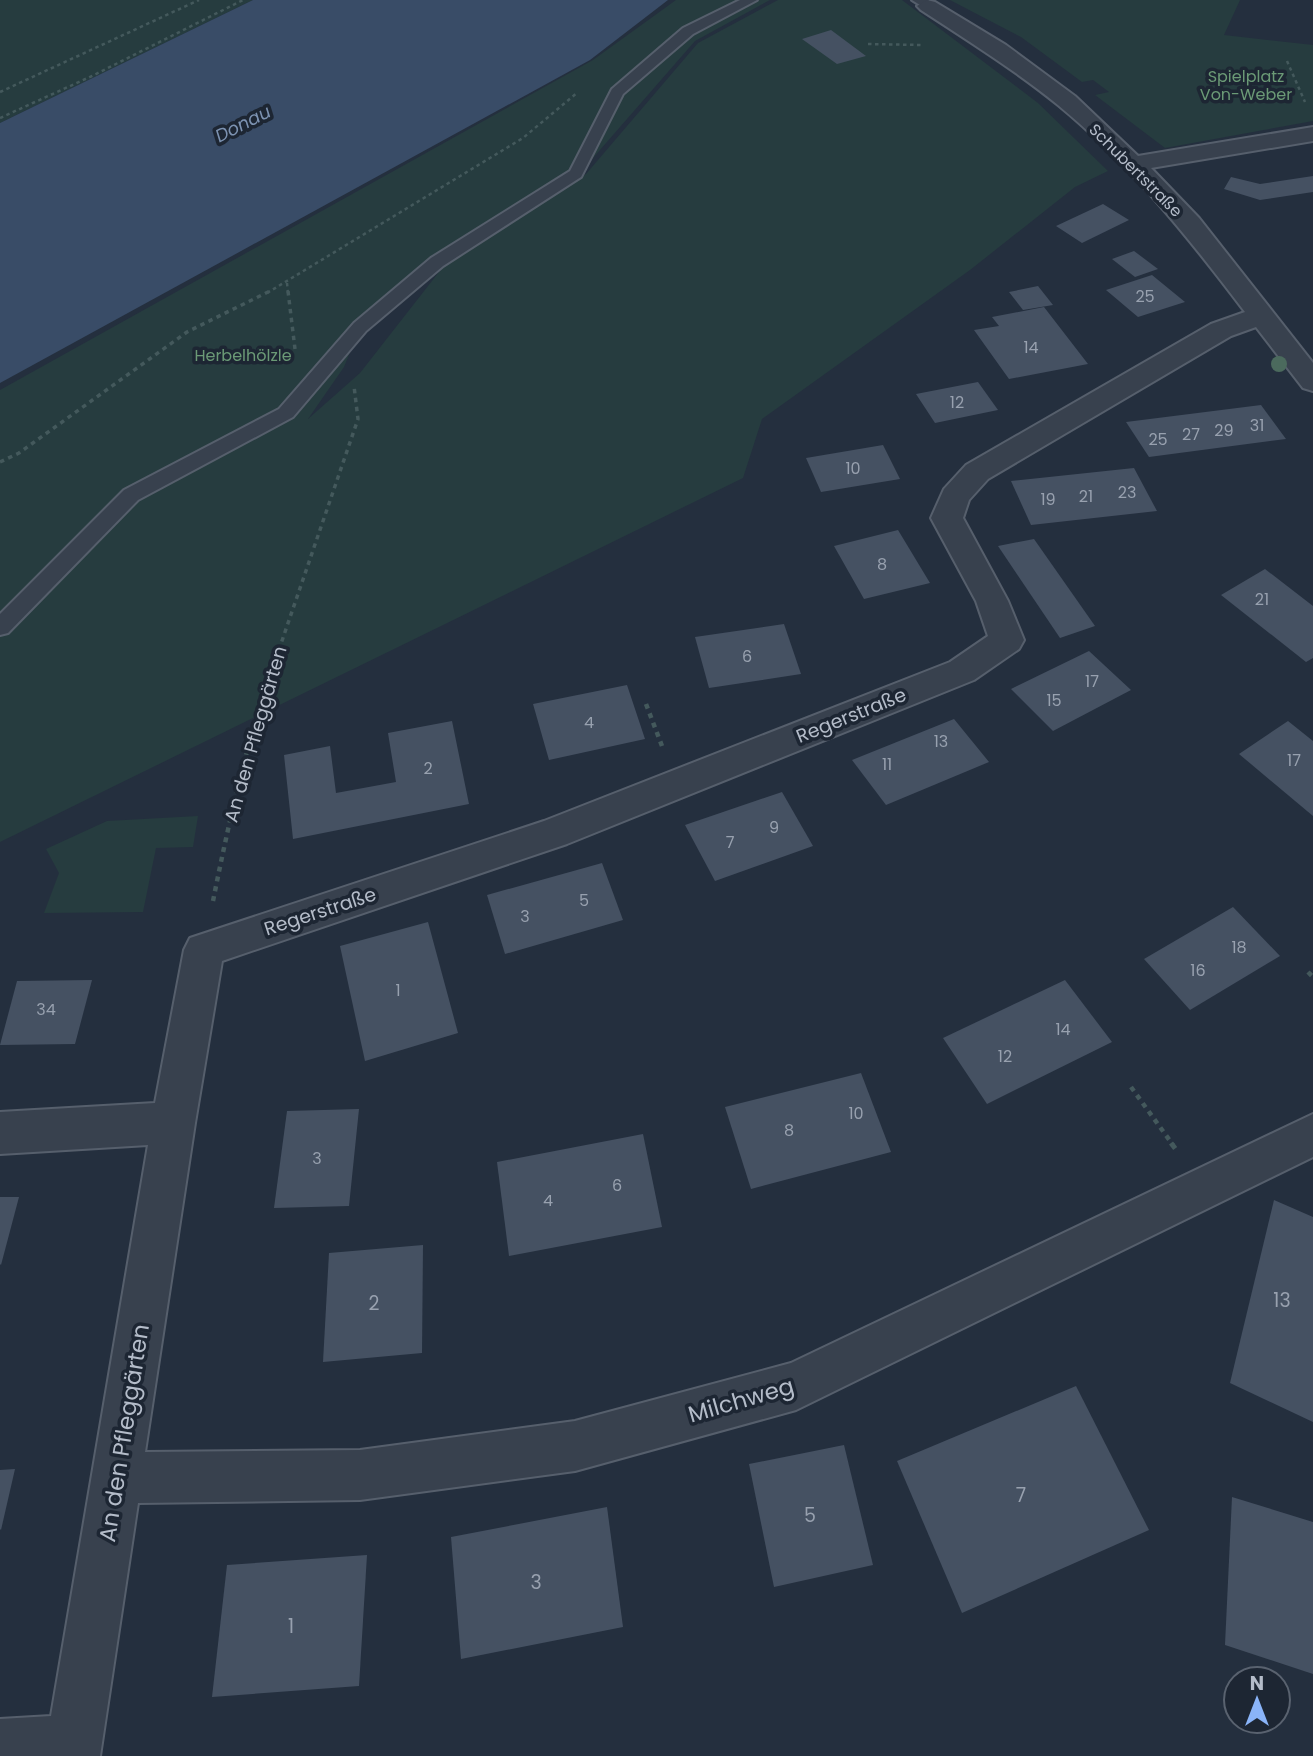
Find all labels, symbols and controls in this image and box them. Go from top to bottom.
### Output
park label: Spielplatz Von-Weber [1200,65,1292,106]
water label: Donau [211,99,275,148]
street label: Schubertstraße [1084,118,1188,222]
house number: 25 [1135,285,1155,308]
house number: 14 [1023,336,1039,359]
park label: Herbelhölzle [194,344,292,367]
house number: 12 [950,391,964,414]
house number: 31 [1250,414,1264,437]
house number: 29 [1214,419,1234,442]
house number: 27 [1182,423,1200,446]
house number: 25 [1148,428,1168,451]
house number: 10 [845,457,861,480]
house number: 23 [1118,481,1136,504]
house number: 21 [1079,485,1093,508]
house number: 19 [1040,488,1056,511]
house number: 8 [877,553,887,576]
house number: 21 [1255,588,1269,611]
street label: An den Pfleggärten [217,643,294,825]
house number: 6 [742,645,752,668]
house number: 17 [1085,670,1099,693]
street label: Regerstraße [792,681,910,750]
house number: 15 [1046,689,1062,712]
house number: 4 [584,711,594,734]
house number: 13 [934,730,948,753]
house number: 17 [1287,749,1301,772]
house number: 11 [882,753,892,776]
house number: 2 [423,757,433,780]
house number: 9 [769,816,779,839]
house number: 7 [726,831,735,854]
street label: Regerstraße [261,881,380,942]
house number: 5 [579,889,589,912]
house number: 3 [520,905,530,928]
house number: 18 [1231,936,1247,959]
house number: 16 [1190,959,1206,982]
house number: 1 [395,979,401,1002]
house number: 34 [36,998,56,1021]
house number: 14 [1055,1018,1071,1041]
house number: 12 [998,1045,1012,1068]
house number: 10 [848,1102,864,1125]
house number: 8 [784,1119,794,1142]
house number: 3 [312,1147,322,1170]
house number: 6 [612,1174,622,1197]
house number: 4 [543,1189,553,1212]
house number: 13 [1273,1287,1291,1314]
house number: 2 [369,1290,380,1317]
street label: An den Pfleggärten [91,1322,157,1544]
street label: Milchweg [684,1370,798,1430]
house number: 7 [1016,1482,1026,1509]
house number: 5 [804,1502,816,1529]
house number: 3 [530,1569,542,1596]
house number: 1 [288,1613,294,1640]
north arrow [1222,1665,1292,1735]
text: N [1250,1670,1264,1697]

